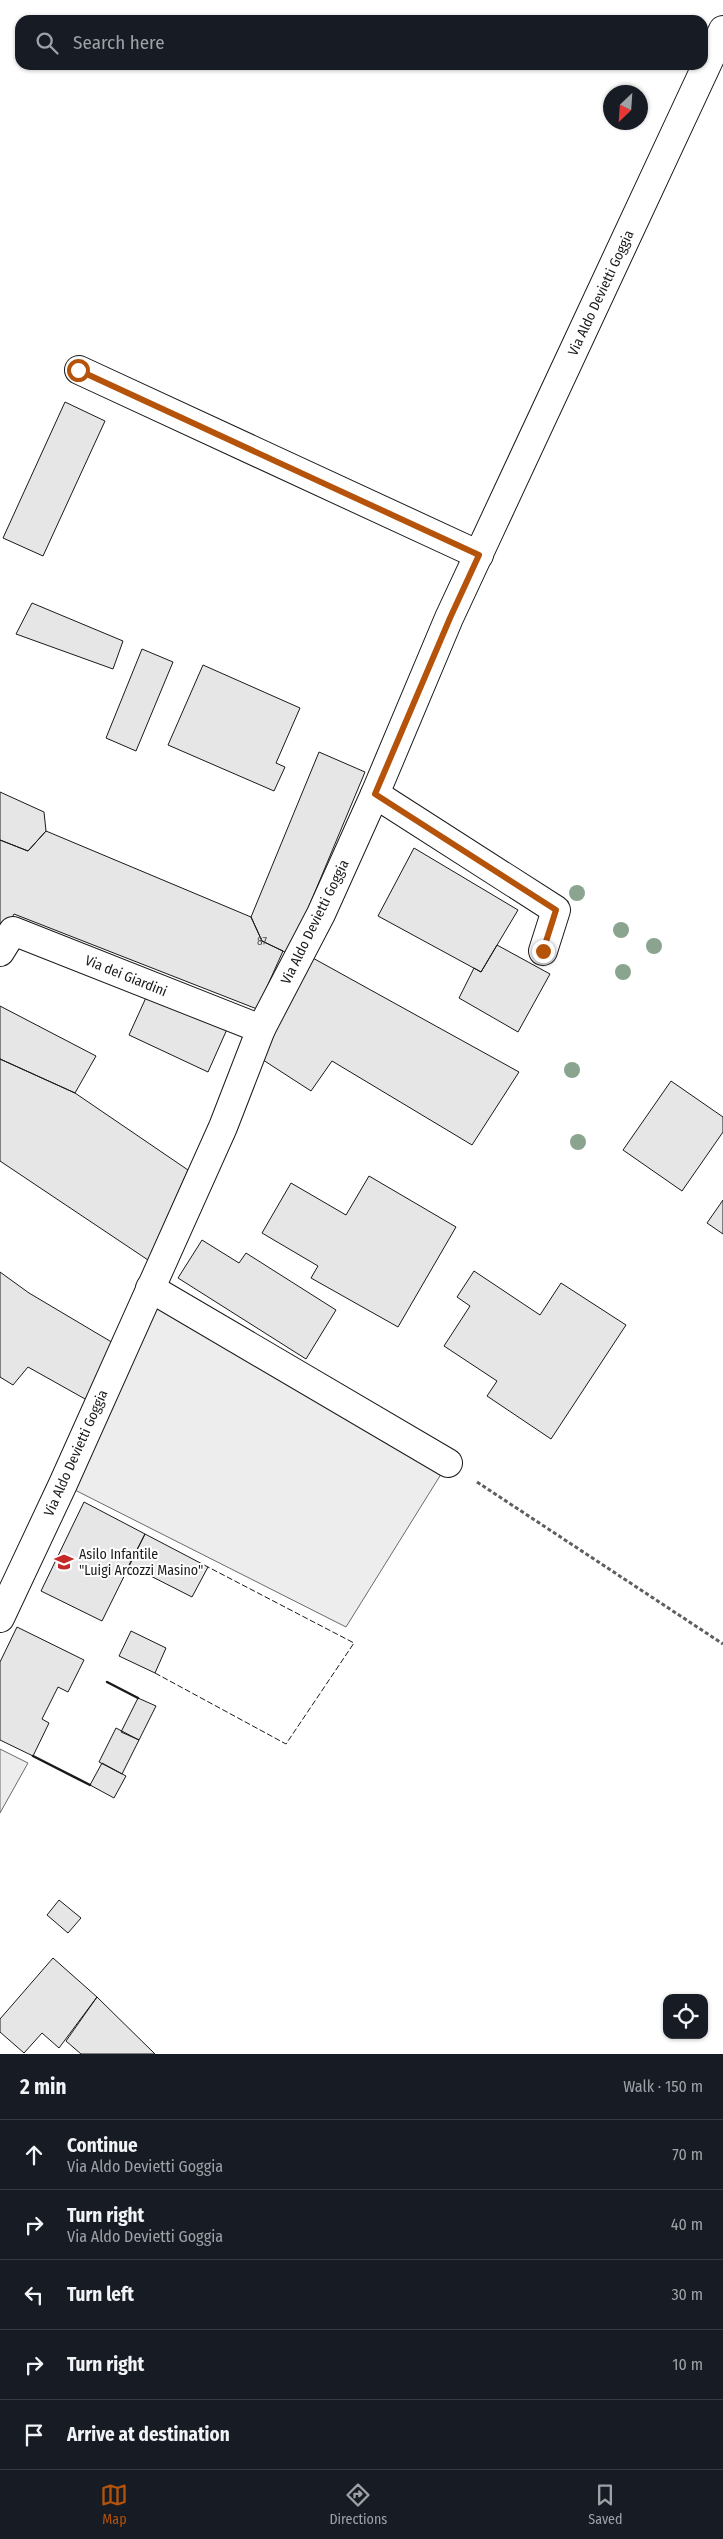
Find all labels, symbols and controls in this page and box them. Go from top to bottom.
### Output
search box [15,15,708,70]
icon: search [33,29,61,57]
text: Search here [73,31,165,54]
north arrow [603,85,648,130]
street label: Via Aldo Devietti Goggia [564,227,638,358]
route start [67,359,90,382]
street label: Via Aldo Devietti Goggia [277,857,353,987]
house number: 87 [257,935,267,948]
route end [532,940,555,963]
street label: Via dei Giardini [83,952,169,1000]
street label: Via Aldo Devietti Goggia [40,1387,112,1519]
place label: Asilo Infantile "Luigi Arcozzi Masino" [79,1546,203,1579]
school or university icon: Asilo Infantile "Luigi Arcozzi Masino" [53,1551,75,1573]
map controls [663,1994,708,2039]
button: locate [663,1994,708,2039]
text: 2 min [20,2074,67,2100]
text: Walk · 150 m [623,2077,703,2096]
text: Continue [67,2134,138,2157]
icon: ahead [20,2141,48,2169]
text: 70 m [672,2145,703,2164]
text: Via Aldo Devietti Goggia [67,2157,223,2176]
text: Turn right [67,2204,144,2227]
icon: right [20,2211,48,2239]
text: 40 m [671,2215,703,2234]
text: Via Aldo Devietti Goggia [67,2227,223,2246]
icon: left [20,2281,48,2309]
text: Turn left [67,2283,134,2306]
text: 30 m [671,2285,703,2304]
icon: right [20,2351,48,2379]
text: Turn right [67,2353,144,2376]
text: 10 m [672,2355,703,2374]
icon: arrive [20,2421,48,2449]
text: Arrive at destination [67,2423,230,2446]
tab: Map [100,2481,128,2528]
tab: Directions [329,2481,387,2528]
tab: Saved [588,2481,623,2528]

